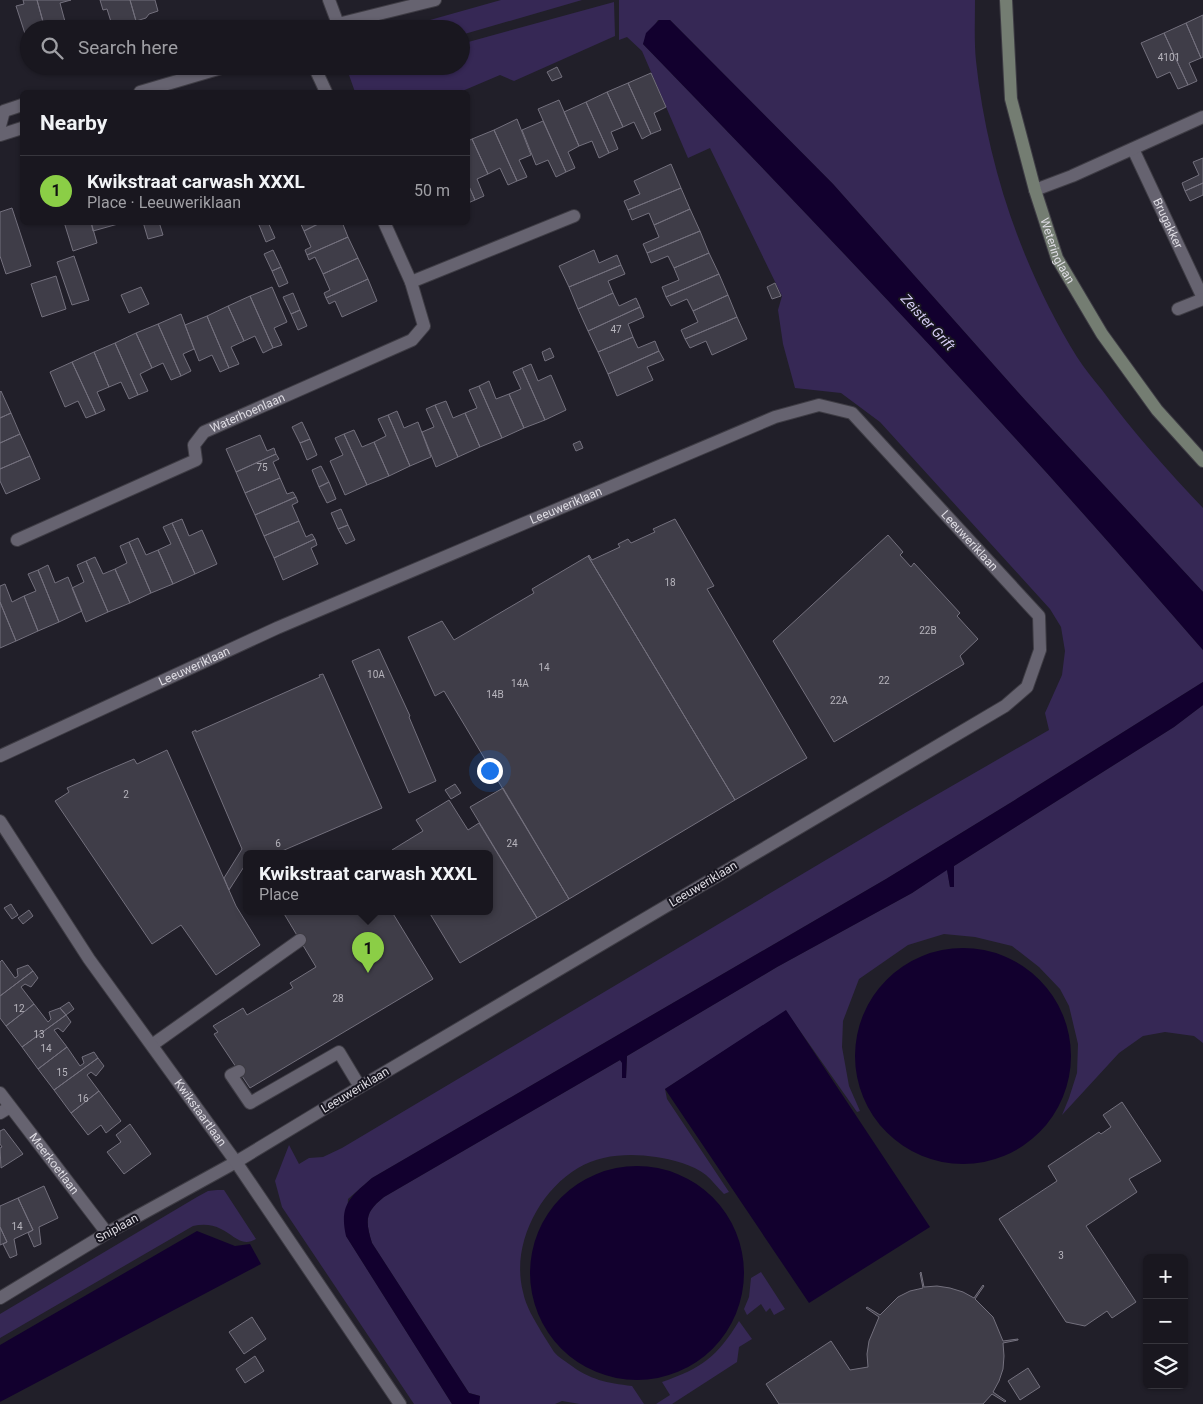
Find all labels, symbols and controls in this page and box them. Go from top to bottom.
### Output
search box [20,20,470,75]
icon: search [38,34,66,62]
text: Search here [78,36,178,59]
house number: 4101 [1158,52,1180,63]
text: Nearby [40,111,107,135]
text: Kwikstraat carwash XXXL [87,170,305,193]
text: 1 [51,181,61,200]
text: 50 m [414,181,450,200]
text: Place · Leeuweriklaan [87,193,241,212]
street label: Brugakker [1150,196,1186,251]
street label: Weteringlaan [1037,216,1077,286]
water label: Zeister Grift [897,290,959,354]
house number: 47 [610,324,622,335]
street label: Waterhoenlaan [208,390,287,436]
house number: 75 [256,462,268,473]
street label: Leeuweriklaan [528,484,604,527]
street label: Leeuweriklaan [938,508,1001,574]
house number: 18 [664,577,676,588]
house number: 22B [919,625,937,636]
street label: Leeuweriklaan [156,644,232,689]
house number: 14 [538,662,550,673]
house number: 10A [367,669,385,680]
house number: 22 [878,675,890,686]
house number: 14A [511,678,529,689]
house number: 14B [486,689,504,700]
house number: 22A [830,695,848,706]
your location [477,758,503,784]
house number: 2 [123,789,129,800]
house number: 6 [275,838,281,849]
house number: 24 [506,838,518,849]
popup [243,850,493,915]
street label: Leeuweriklaan [666,858,740,910]
text: Kwikstraat carwash XXXL [259,862,477,885]
text: Place [259,885,299,904]
pin: 1 [352,932,384,973]
house number: 28 [332,993,344,1004]
house number: 12 [13,1003,25,1014]
house number: 13 [33,1029,45,1040]
house number: 14 [40,1043,52,1054]
street label: Leeuweriklaan [318,1064,392,1116]
house number: 15 [56,1067,68,1078]
street label: Kwikstaartlaan [171,1076,229,1149]
house number: 16 [77,1093,89,1104]
street label: Meerkoetlaan [26,1130,82,1197]
street label: Sniplaan [93,1211,141,1245]
house number: 14 [11,1221,23,1232]
house number: 3 [1058,1250,1064,1261]
map controls [1143,1254,1188,1389]
button: + [1143,1254,1188,1299]
button: − [1143,1299,1188,1344]
button: layers [1143,1344,1188,1389]

